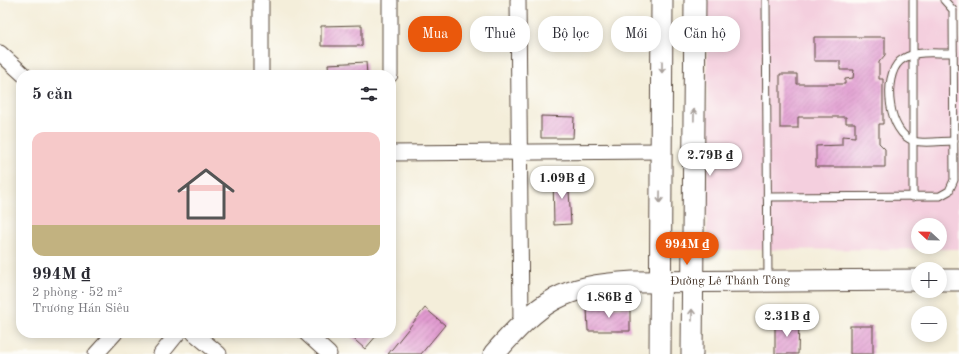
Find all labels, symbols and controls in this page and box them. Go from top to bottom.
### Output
chip: Mua [408,16,462,52]
chip: Thuê [470,16,530,52]
chip: Bộ lọc [538,16,603,52]
chip: Mới [611,16,661,52]
chip: Căn hộ [669,16,740,52]
one-way arrow [658,60,665,73]
icon: filters [358,83,380,105]
text: 5 căn [32,86,73,103]
one-way arrow [690,109,698,122]
pin: 2.79B ₫ [673,143,747,177]
text: 2.79B ₫ [687,149,733,162]
icon: home [170,158,242,230]
pin: 1.09B ₫ [525,166,599,200]
text: 1.09B ₫ [539,172,585,185]
one-way arrow [656,190,664,203]
north arrow [911,218,947,254]
map controls [911,218,947,342]
pin: 994M ₫ [654,232,720,266]
text: 994M ₫ [665,238,709,251]
button: + [911,262,947,298]
text: 994M ₫ [32,266,90,283]
street label: Đường Lê Thánh Tông [670,275,790,288]
pin: 1.86B ₫ [572,285,646,319]
text: 2 phòng · 52 m² [32,286,122,299]
text: 1.86B ₫ [586,291,632,304]
text: Trương Hán Siêu [32,302,130,315]
pin: 2.31B ₫ [750,304,824,338]
button: − [911,306,947,342]
one-way arrow [688,309,696,322]
text: 2.31B ₫ [764,310,810,323]

